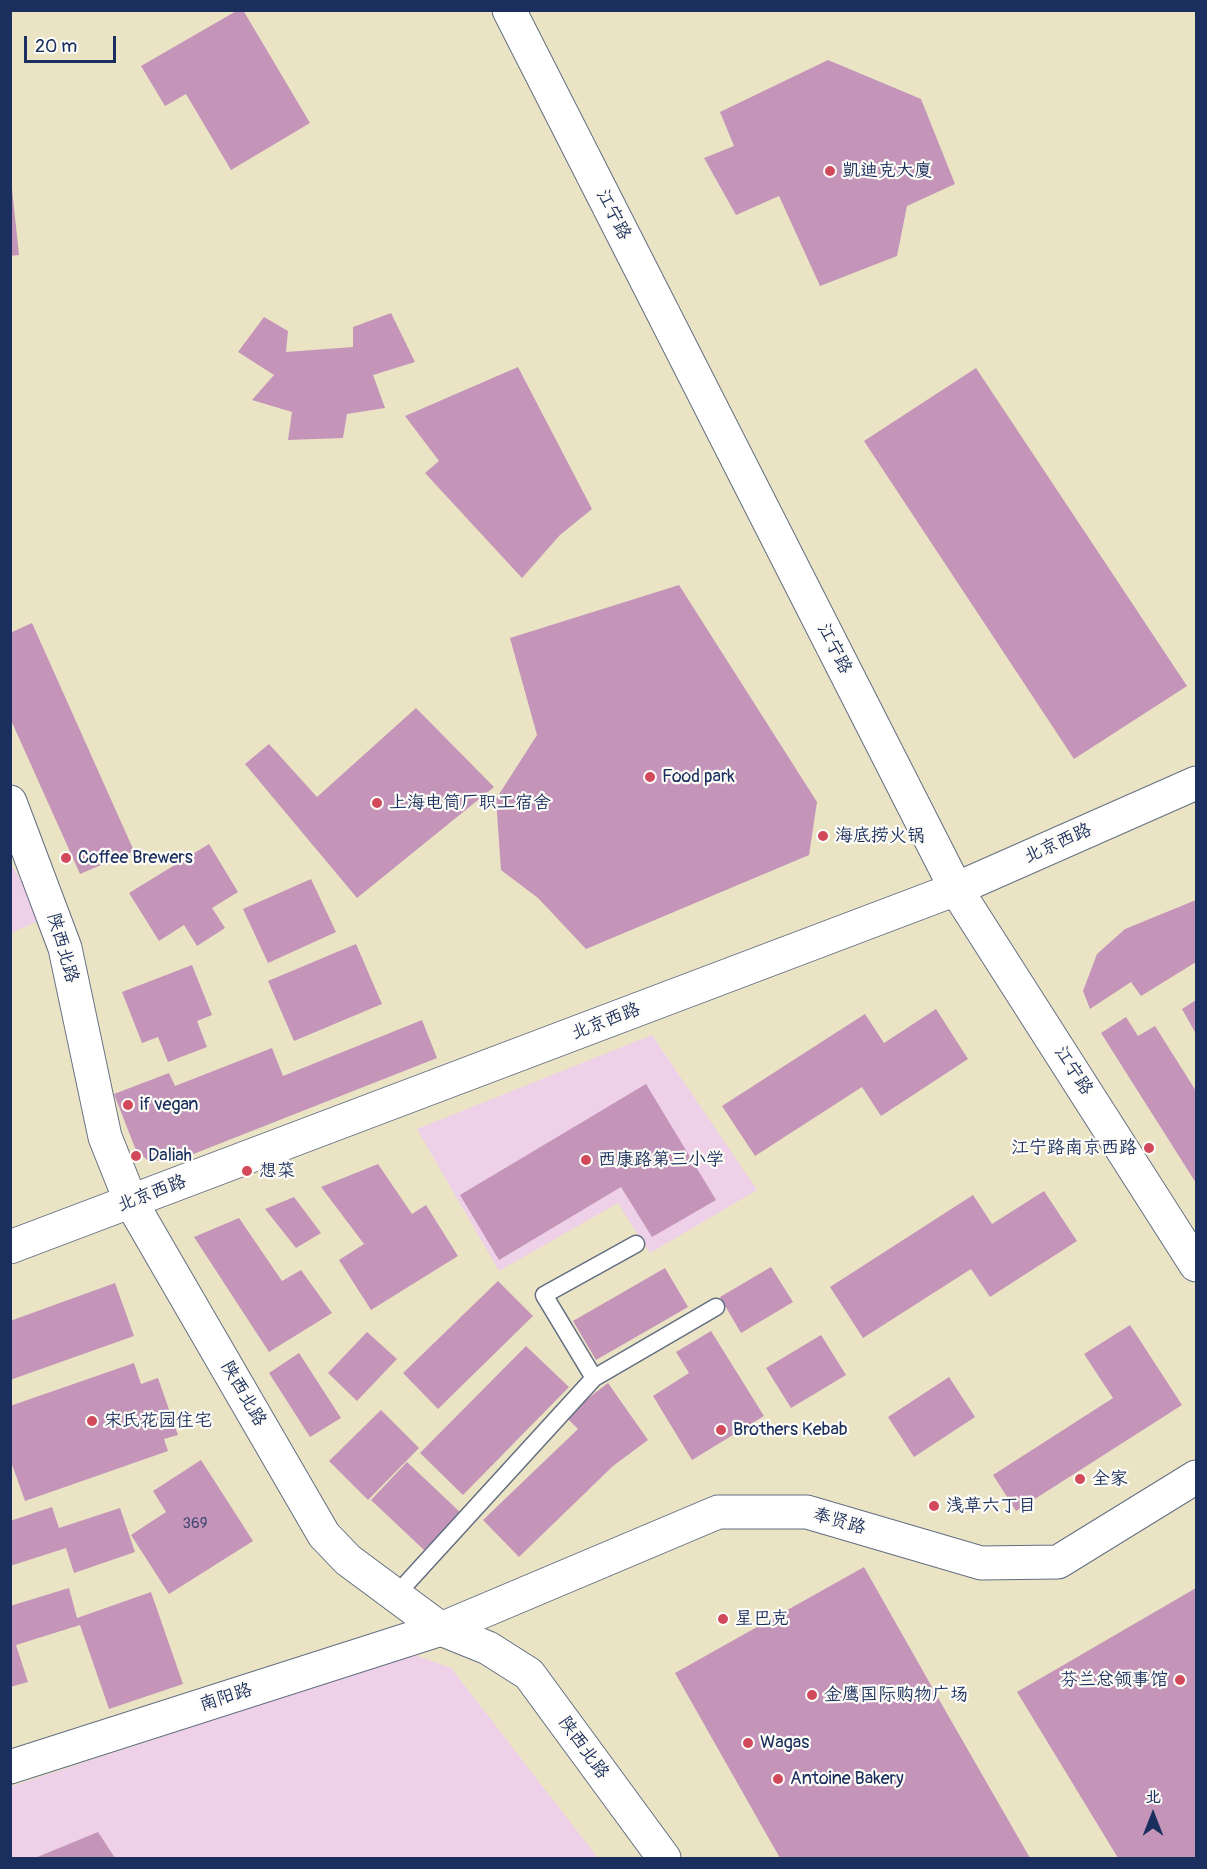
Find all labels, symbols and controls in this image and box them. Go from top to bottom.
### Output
scale bar [27,24,118,62]
text: 20 m [35,35,77,58]
place label: 凱迪克大廈 [842,160,932,182]
marker: 凱迪克大廈 [823,164,837,178]
street label: 江宁路 [591,186,635,244]
street label: 江宁路 [812,620,856,678]
place label: Food park [662,766,735,788]
marker: Food park [643,770,657,784]
place label: 上海电筒厂职工宿舍 [389,792,551,814]
marker: 上海电筒厂职工宿舍 [370,796,384,810]
street label: 北京西路 [1021,819,1095,869]
place label: 海底捞火锅 [835,825,925,847]
marker: 海底捞火锅 [816,829,830,843]
place label: Coffee Brewers [78,847,193,869]
marker: Coffee Brewers [59,851,73,865]
street label: 陕西北路 [42,910,82,986]
street label: 北京西路 [569,999,643,1045]
street label: 江宁路 [1049,1042,1097,1100]
place label: if vegan [140,1094,198,1116]
marker: if vegan [121,1098,135,1112]
place label: 江宁路南京西路 [1011,1137,1137,1159]
marker: 江宁路南京西路 [1142,1141,1156,1155]
place label: Daliah [148,1145,192,1167]
marker: Daliah [129,1149,143,1163]
place label: 西康路第三小学 [598,1149,724,1171]
marker: 西康路第三小学 [579,1153,593,1167]
place label: 想菜 [259,1160,295,1182]
marker: 想菜 [240,1164,254,1178]
street label: 北京西路 [115,1171,189,1217]
street label: 陕西北路 [216,1357,270,1431]
place label: 宋氏花园住宅 [104,1410,212,1432]
marker: 宋氏花园住宅 [85,1414,99,1428]
place label: Brothers Kebab [733,1419,848,1441]
marker: Brothers Kebab [714,1423,728,1437]
place label: 全家 [1092,1468,1128,1490]
marker: 全家 [1073,1472,1087,1486]
place label: 浅草六丁目 [946,1495,1036,1517]
marker: 浅草六丁目 [927,1499,941,1513]
street label: 奉贤路 [810,1504,868,1540]
house number: 369 [183,1515,207,1533]
place label: 星巴克 [735,1608,789,1630]
marker: 星巴克 [716,1612,730,1626]
place label: 芬兰总领事馆 [1060,1669,1168,1691]
marker: 芬兰总领事馆 [1173,1673,1187,1687]
street label: 南阳路 [197,1679,255,1717]
place label: 金鹰国际购物广场 [824,1684,968,1706]
marker: 金鹰国际购物广场 [805,1688,819,1702]
street label: 陕西北路 [553,1713,613,1783]
place label: Wagas [760,1732,809,1754]
marker: Wagas [741,1736,755,1750]
place label: Antoine Bakery [790,1768,904,1790]
marker: Antoine Bakery [771,1772,785,1786]
north arrow [1123,1785,1183,1845]
text: 北 [1145,1787,1161,1807]

